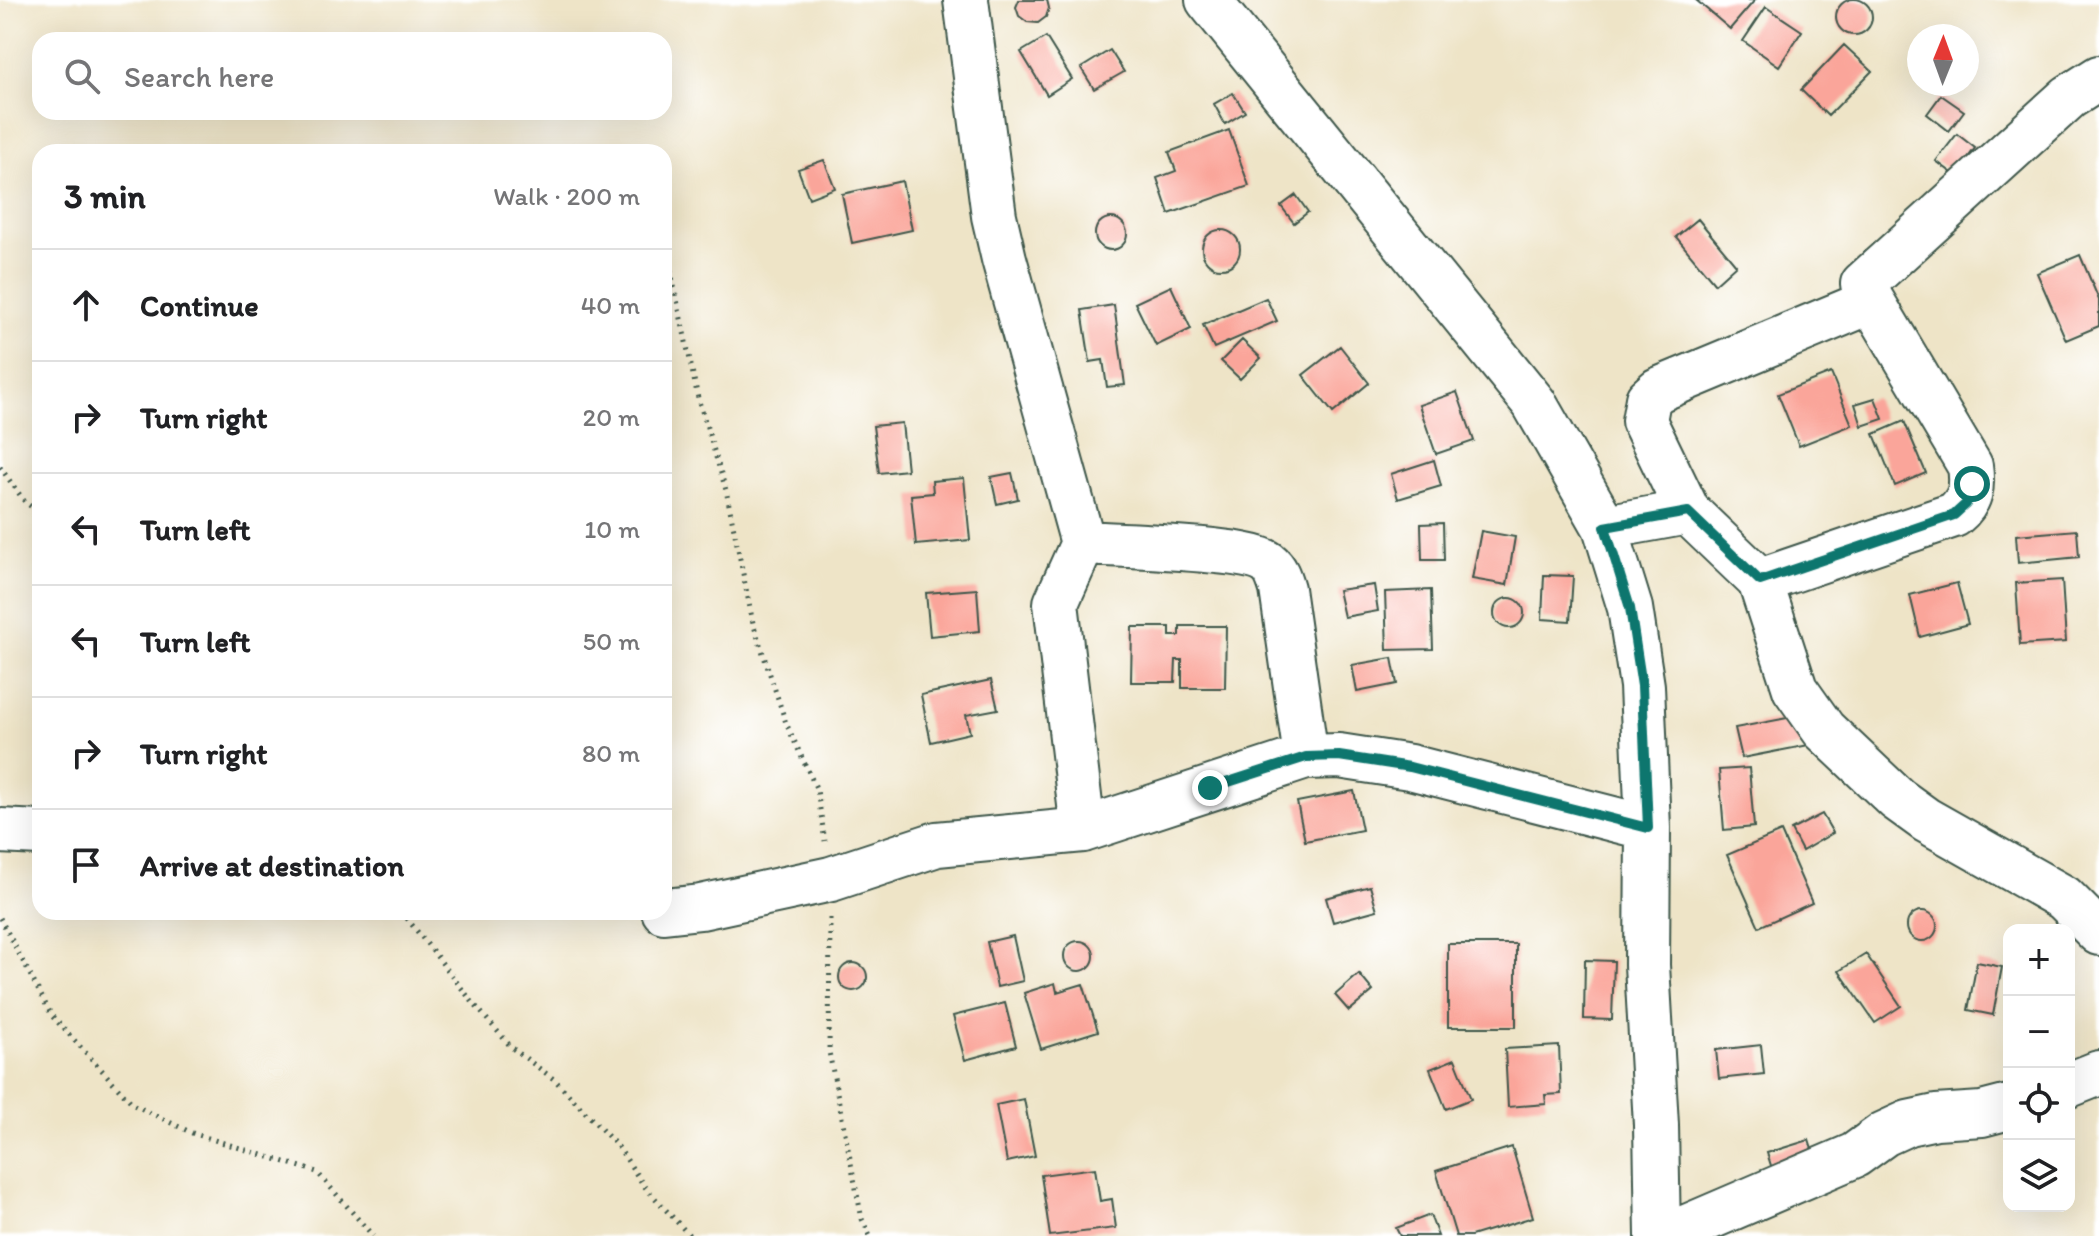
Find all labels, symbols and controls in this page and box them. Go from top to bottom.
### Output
north arrow [1907,24,1979,96]
search box [32,32,672,120]
icon: search [60,54,104,98]
text: Search here [124,58,274,95]
text: 3 min [64,176,146,217]
text: Walk · 200 m [493,180,640,212]
icon: ahead [64,283,108,327]
text: Continue [140,287,259,324]
text: 40 m [581,289,640,321]
icon: right [64,395,108,439]
text: Turn right [140,399,268,436]
text: 20 m [583,401,640,433]
route start [1954,466,1990,502]
icon: left [64,507,108,551]
text: Turn left [140,511,251,548]
text: 10 m [584,513,640,545]
icon: left [64,619,108,663]
text: Turn left [140,623,251,660]
text: 50 m [583,625,640,657]
icon: right [64,731,108,775]
text: Turn right [140,735,268,772]
text: 80 m [582,737,640,769]
route end [1192,770,1228,806]
icon: arrive [64,843,108,887]
text: Arrive at destination [140,847,404,884]
map controls [2003,924,2075,1212]
button: + [2003,924,2075,996]
button: − [2003,996,2075,1068]
button: locate [2003,1068,2075,1140]
button: layers [2003,1140,2075,1212]

